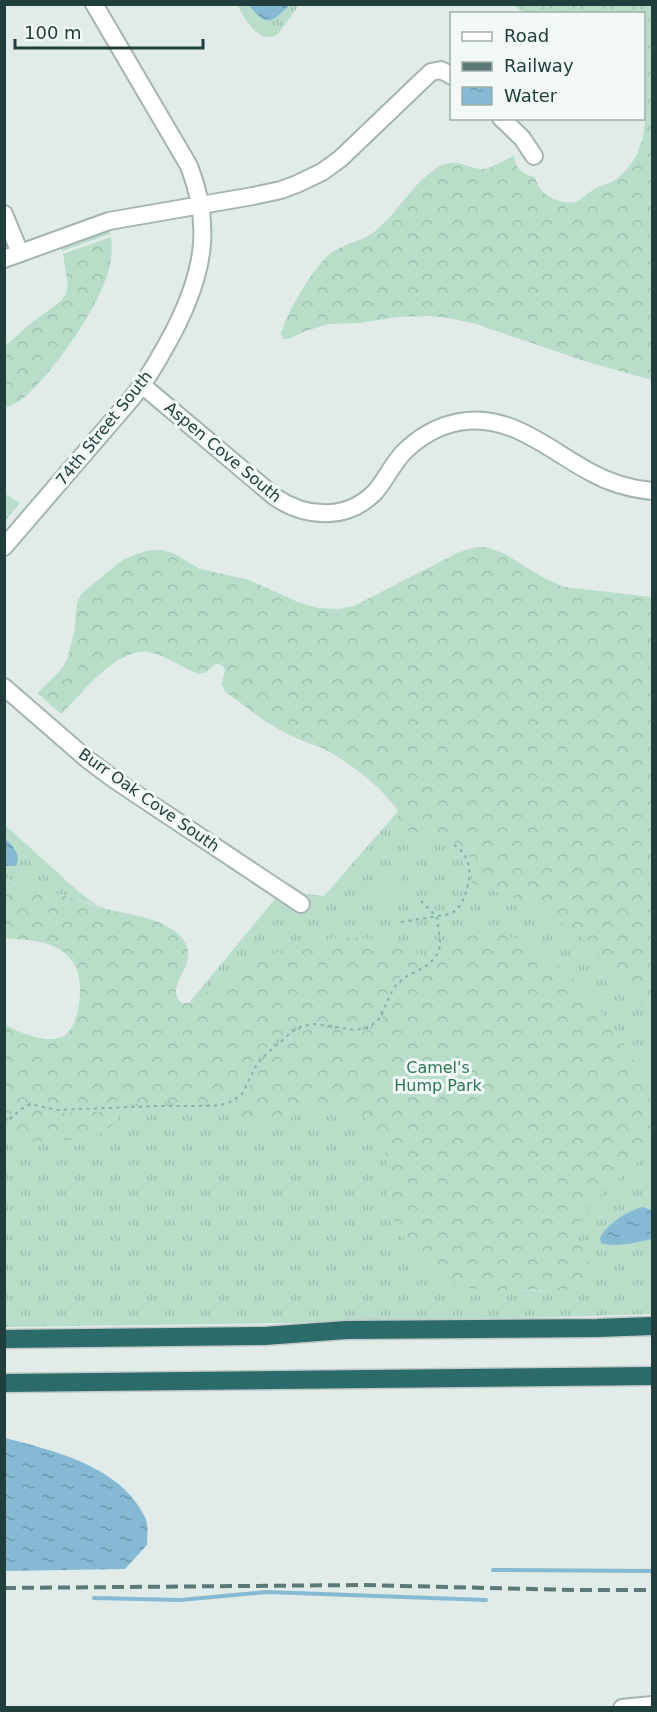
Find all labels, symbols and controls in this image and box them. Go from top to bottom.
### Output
scale bar [15,12,202,50]
legend [450,12,645,120]
text: 100 m [24,22,82,43]
text: Road [504,25,549,46]
text: Railway [504,55,574,76]
text: Water [504,85,558,106]
street label: 74th Street South [52,367,156,489]
street label: Aspen Cove South [161,398,285,506]
street label: Burr Oak Cove South [75,744,223,856]
park label: Camel's Hump Park [394,1058,483,1095]

